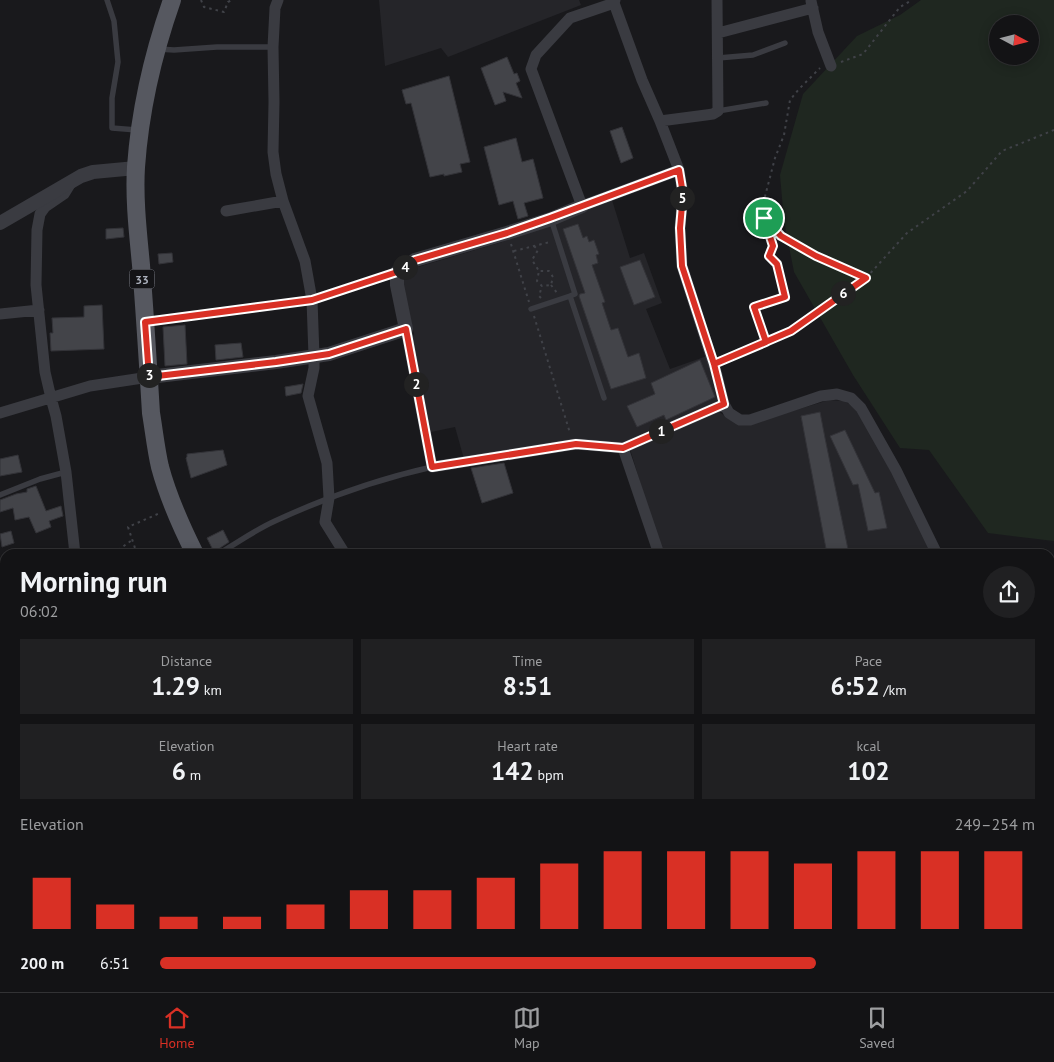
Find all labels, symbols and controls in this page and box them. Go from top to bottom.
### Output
north arrow [989,15,1039,65]
map controls [989,15,1039,65]
pin: 5 [670,186,694,210]
text: 5 [679,189,686,207]
pin [743,197,785,239]
icon: arrive [750,204,778,232]
pin: 4 [392,254,418,280]
text: 4 [402,258,409,276]
road number: 33 [130,270,154,288]
pin: 6 [830,280,856,306]
text: 6 [840,284,847,302]
pin: 3 [136,362,162,388]
text: 3 [146,366,153,384]
pin: 2 [404,372,428,396]
text: 2 [413,375,420,393]
pin: 1 [648,418,674,444]
text: 1 [658,422,665,440]
text: Morning run [20,563,168,600]
button: share [983,566,1035,618]
text: 06:02 [20,601,58,621]
text: Distance [161,652,212,670]
text: Time [512,652,543,670]
text: Pace [855,652,882,670]
text: 1.29 [151,670,200,702]
text: 8:51 [503,670,552,702]
text: 6:52 [830,670,880,702]
text: km [200,681,222,699]
text: /km [880,681,907,699]
text: Elevation [159,737,214,755]
text: Heart rate [497,737,558,755]
text: kcal [857,737,880,755]
text: 6 [172,755,186,787]
text: 142 [491,755,534,787]
text: 102 [847,755,890,787]
text: m [186,766,201,784]
text: bpm [534,766,564,784]
text: Elevation [20,814,84,834]
text: 249–254 m [955,814,1035,834]
text: 200 m [20,953,64,973]
text: 6:51 [100,953,130,973]
tab: Home [159,1004,195,1052]
tab: Map [513,1004,541,1052]
tab: Saved [859,1004,895,1052]

